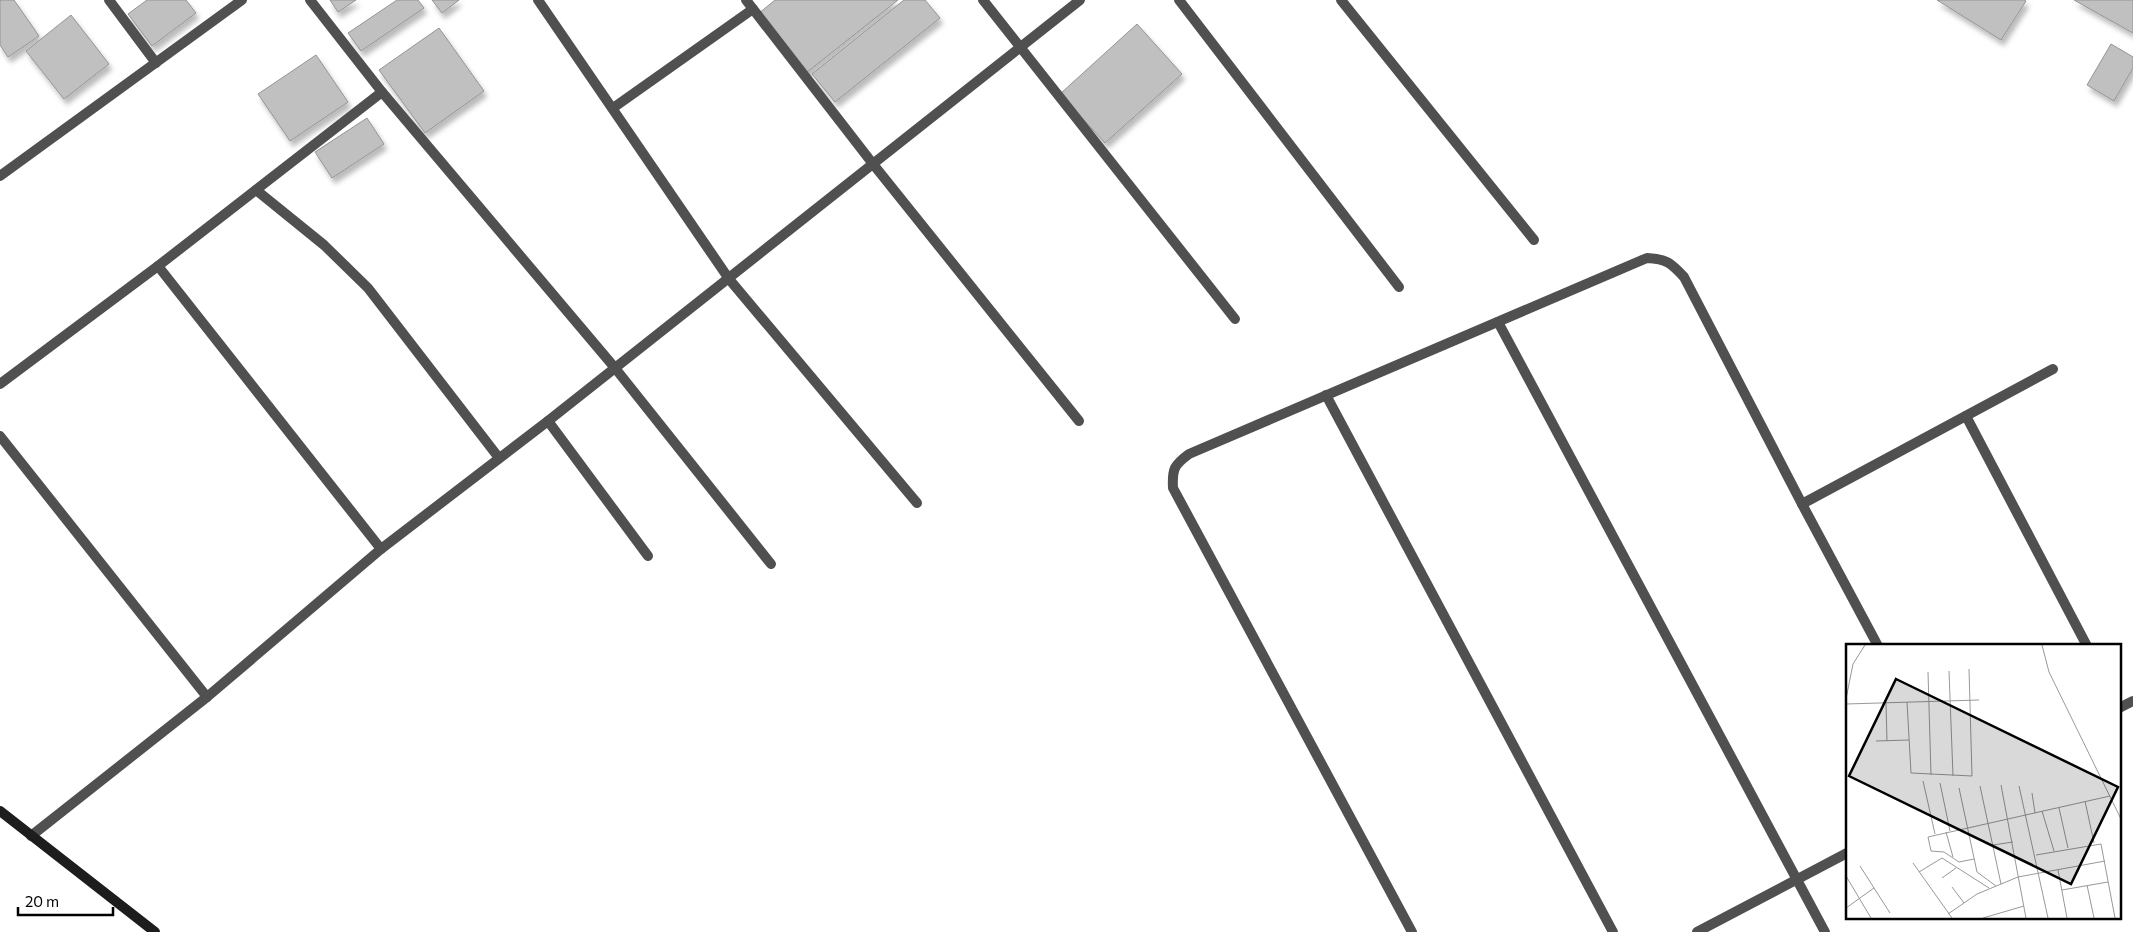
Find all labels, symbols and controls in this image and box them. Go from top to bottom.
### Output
inset map [1846,644,2120,920]
scale bar [18,884,112,916]
text: 20 m [25,892,59,910]

